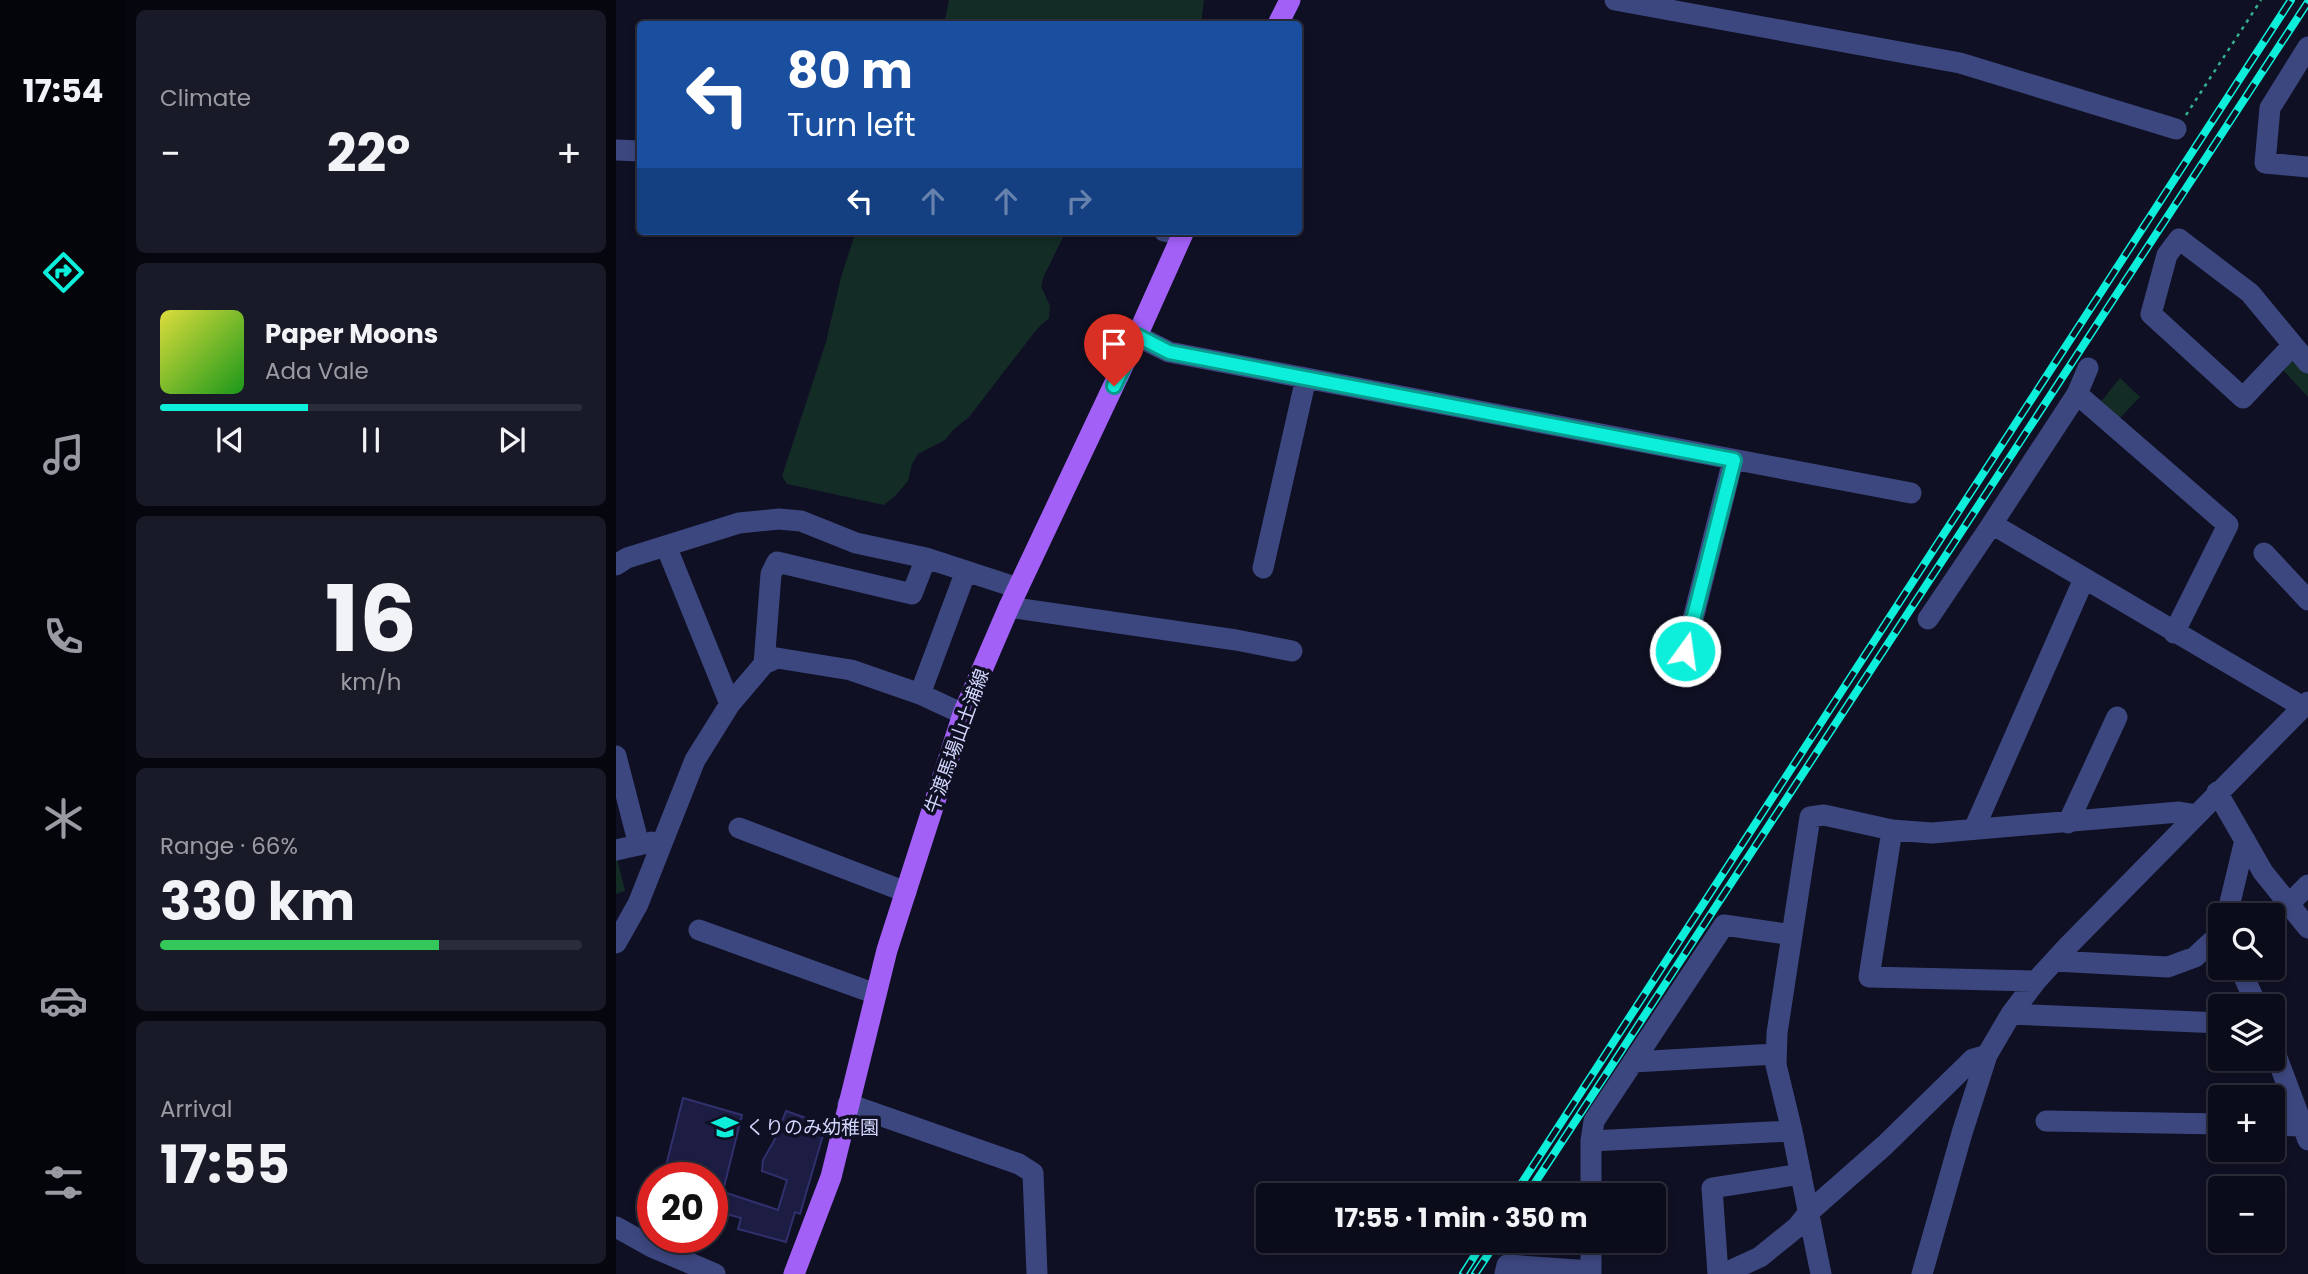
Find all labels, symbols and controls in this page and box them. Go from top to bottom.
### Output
text: 80 m [787,37,913,105]
icon: left [672,49,763,140]
text: 17:54 [23,68,103,113]
text: Climate [160,82,251,114]
text: Turn left [787,102,916,147]
text: 22° [327,117,410,190]
text: − [160,127,181,180]
text: + [556,127,582,180]
icon: left [841,182,879,220]
icon: ahead [914,182,952,220]
icon: ahead [987,182,1025,220]
icon: right [1060,182,1098,220]
icon: directions [39,248,88,297]
pin [1084,314,1144,386]
text: Paper Moons [265,316,438,352]
icon: arrive [1095,325,1133,363]
text: Ada Vale [265,355,369,387]
icon: previous [211,421,249,459]
icon: pause [352,421,390,459]
icon: next [493,421,531,459]
icon: music [39,430,88,479]
text: 16 [325,555,417,683]
icon: phone [39,612,88,661]
position arrow [1648,614,1722,688]
street label: 牛渡馬場山土浦線 [918,665,996,817]
text: km/h [340,666,402,698]
icon: climate [39,794,88,843]
text: Range · 66% [160,830,298,862]
text: 330 km [160,865,355,938]
map controls [2208,903,2285,1253]
button: search [2208,903,2285,980]
icon: car [39,976,88,1025]
button: layers [2208,994,2285,1071]
button: + [2208,1085,2285,1162]
text: Arrival [160,1093,232,1125]
school or university icon: くりのみ幼稚園 [710,1112,740,1142]
place label: くりのみ幼稚園 [746,1114,879,1141]
text: 17:55 [160,1128,290,1201]
icon: filters [39,1158,88,1207]
speed limit sign: 20 [637,1162,728,1253]
button: − [2208,1176,2285,1253]
text: 17:55 · 1 min · 350 m [1334,1200,1588,1236]

